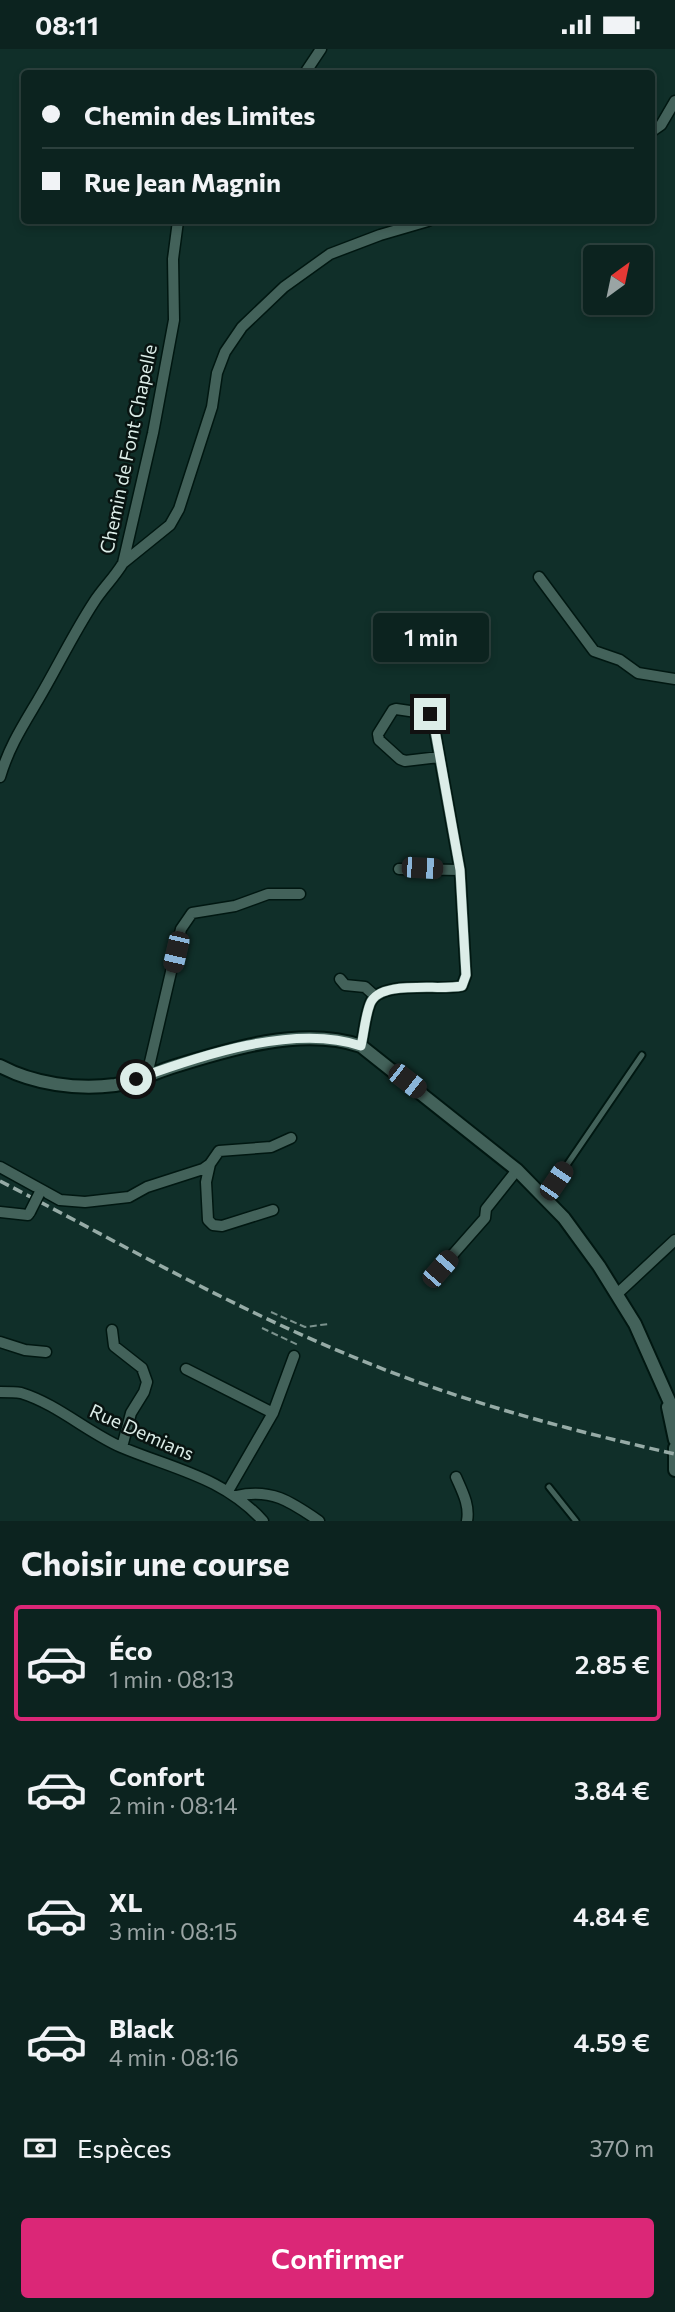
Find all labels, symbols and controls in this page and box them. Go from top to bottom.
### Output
text: 08:11 [35,9,99,40]
text: Chemin des Limites [84,99,315,130]
text: Rue Jean Magnin [84,166,281,197]
north arrow [583,245,653,315]
map controls [583,245,653,315]
street label: Chemin de Font Chapelle [94,342,161,556]
callout: 1 min [372,613,488,661]
text: 1 min [404,623,458,651]
route end [414,698,446,730]
car [401,856,444,880]
car [162,929,191,975]
car [384,1060,431,1102]
route start [120,1063,152,1095]
car [536,1158,577,1204]
car [419,1246,462,1292]
street label: Rue Demians [86,1398,198,1465]
text: Choisir une course [21,1543,290,1583]
icon: car [25,1632,88,1695]
text: Éco [109,1634,153,1665]
text: 2.85 € [575,1648,650,1679]
text: 1 min · 08:13 [109,1665,234,1693]
icon: car [25,1758,88,1821]
text: Confort [109,1760,205,1791]
text: 3.84 € [574,1774,650,1805]
text: 2 min · 08:14 [109,1791,238,1819]
icon: car [25,1884,88,1947]
text: XL [109,1886,143,1917]
text: 4.84 € [573,1900,650,1931]
text: 3 min · 08:15 [109,1917,237,1945]
icon: car [25,2010,88,2073]
text: Black [109,2012,175,2043]
text: 4.59 € [573,2026,650,2057]
text: 4 min · 08:16 [109,2043,239,2071]
icon: cash [21,2129,59,2167]
text: Espèces [77,2132,172,2163]
text: 370 m [589,2134,654,2162]
button: Confirmer [21,2218,654,2298]

